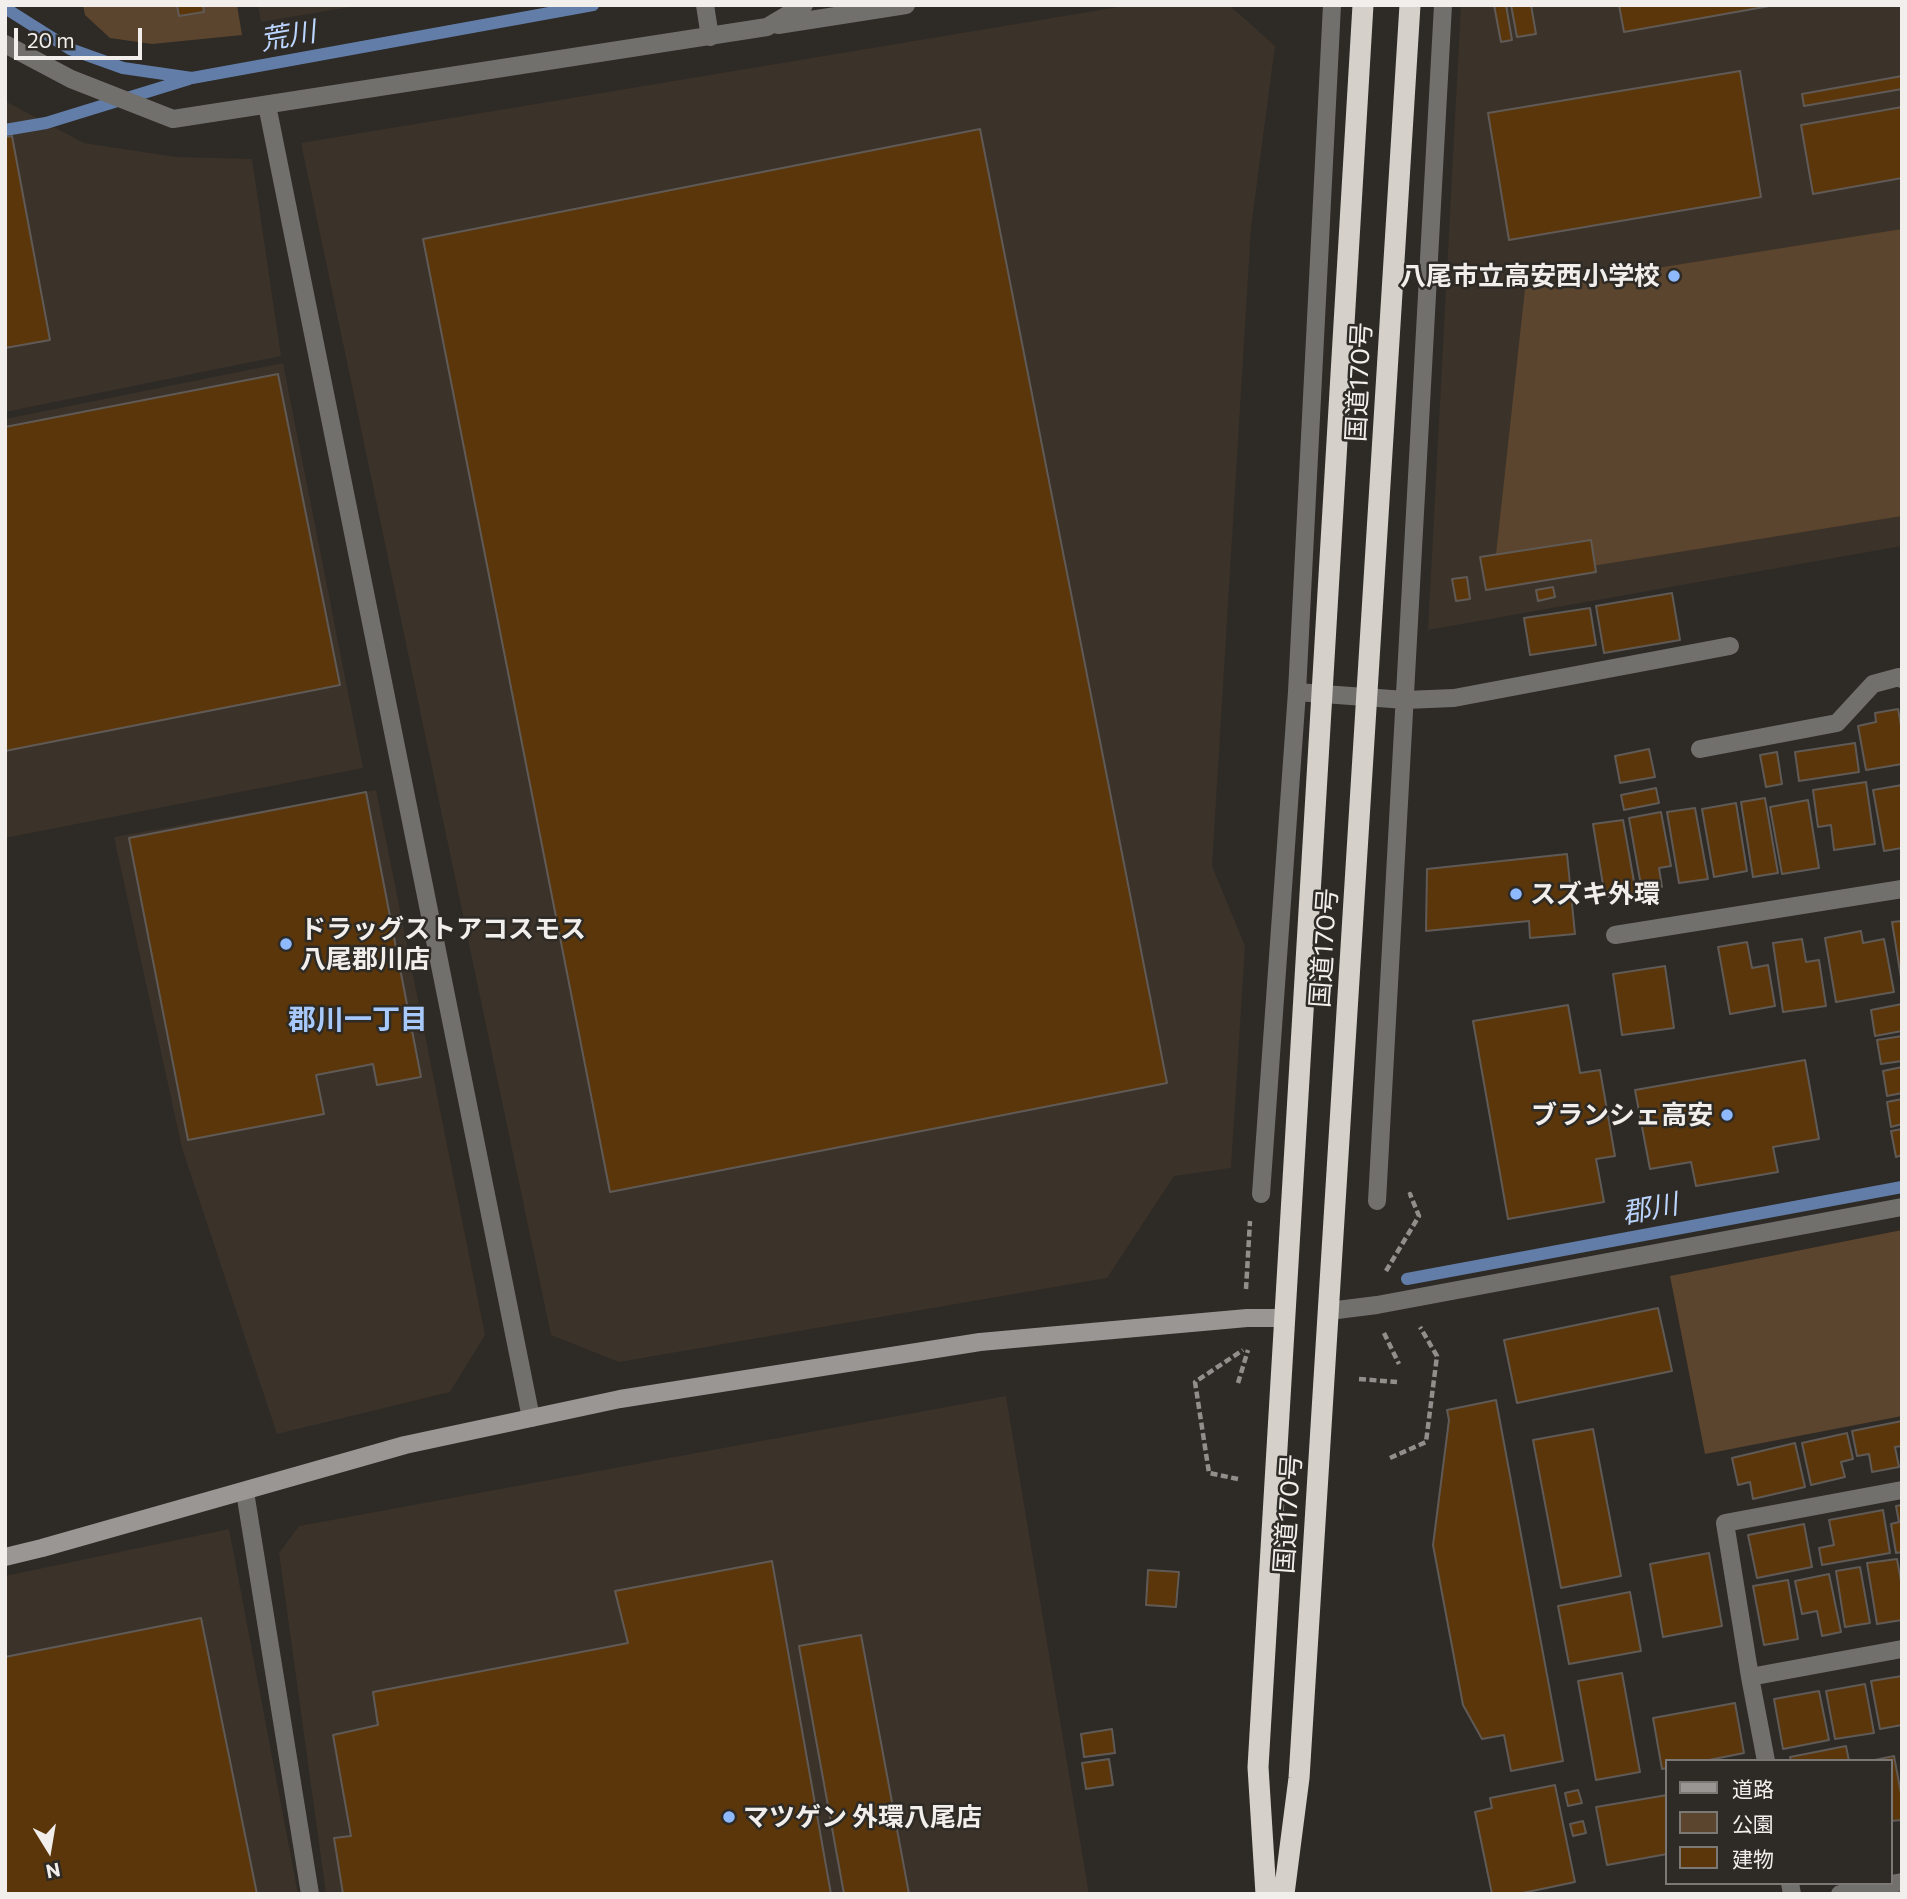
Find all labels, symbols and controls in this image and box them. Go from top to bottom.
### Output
scale bar [18,14,145,58]
water label: 荒川 [258,15,318,57]
text: 20 m [27,27,75,52]
place label: 八尾市立高安西小学校 [1400,260,1660,292]
marker: 八尾市立高安西小学校 [1666,268,1682,284]
street label: 国道170号 [1340,321,1378,443]
place label: スズキ外環 [1530,878,1660,910]
marker: スズキ外環 [1508,886,1524,902]
street label: 国道170号 [1304,887,1344,1009]
place label: ドラッグストアコスモス 八尾郡川店 [300,913,586,974]
marker: ドラッグストアコスモス 八尾郡川店 [278,936,294,952]
district label: 郡川一丁目 [288,1003,428,1037]
place label: ブランシェ高安 [1531,1099,1713,1131]
marker: ブランシェ高安 [1719,1107,1735,1123]
water label: 郡川 [1619,1187,1681,1231]
street label: 国道170号 [1268,1453,1308,1575]
legend [1666,1759,1893,1885]
text: 道路 [1732,1776,1774,1801]
place label: マツゲン 外環八尾店 [743,1801,982,1833]
marker: マツゲン 外環八尾店 [721,1809,737,1825]
text: 公園 [1732,1811,1774,1836]
north arrow [14,1815,84,1885]
text: 建物 [1732,1846,1774,1871]
text: N [44,1858,62,1884]

